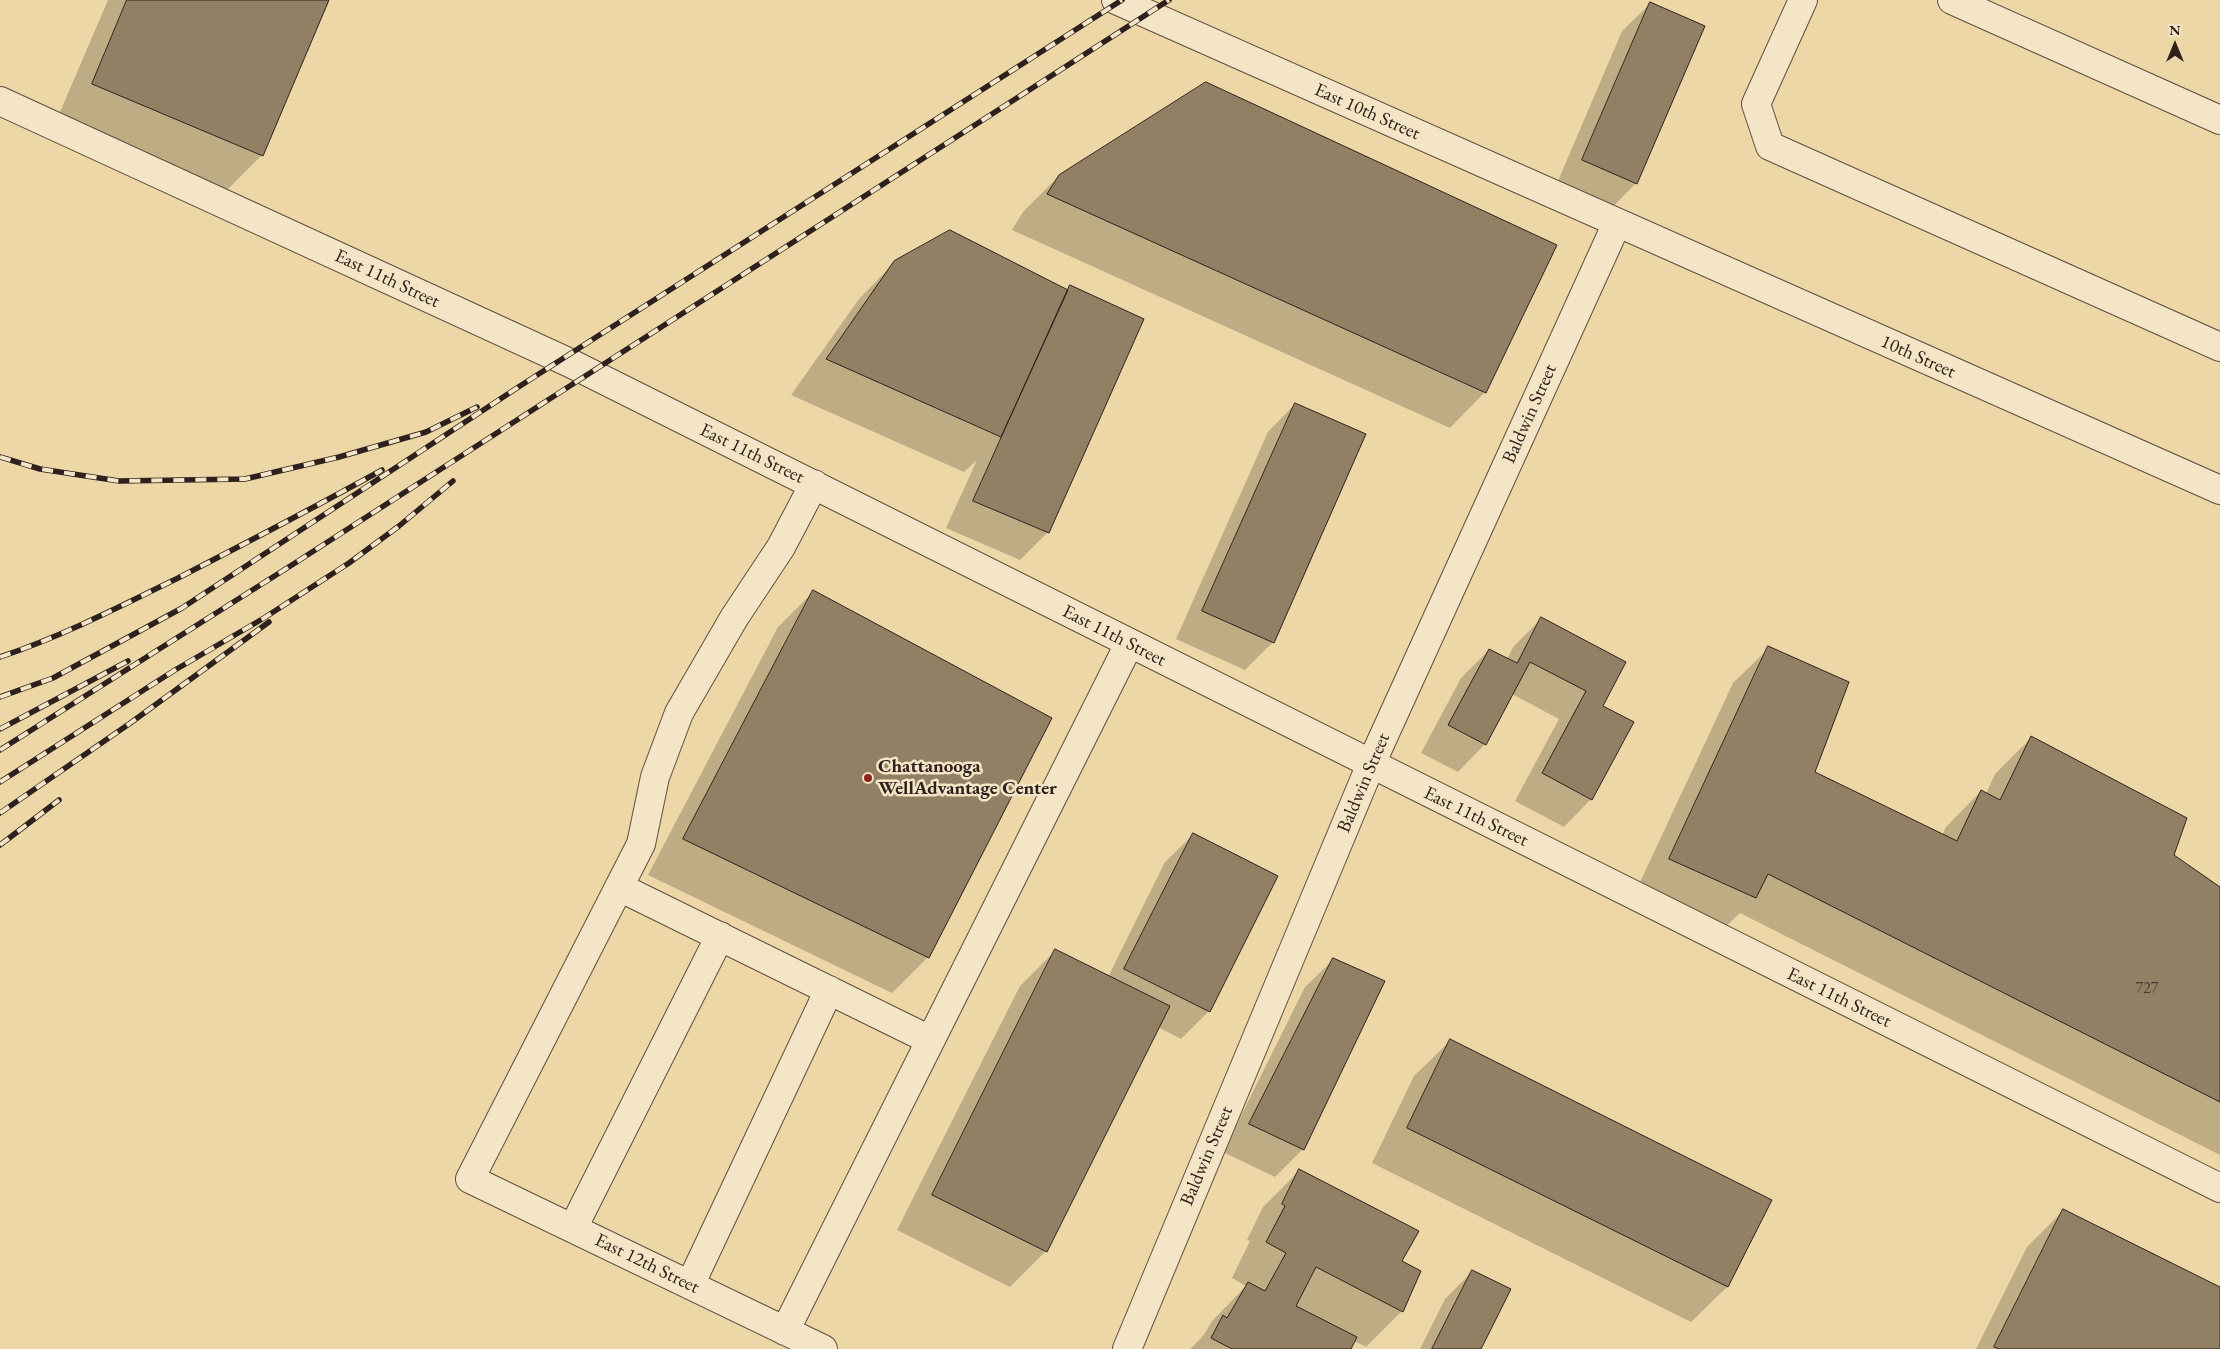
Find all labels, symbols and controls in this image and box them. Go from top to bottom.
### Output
north arrow [2150,20,2200,70]
text: N [2169,21,2181,39]
street label: East 10th Street [1311,79,1423,145]
street label: East 11th Street [331,245,443,313]
street label: 10th Street [1877,330,1959,384]
street label: Baldwin Street [1498,361,1562,467]
street label: East 11th Street [696,419,808,489]
street label: East 11th Street [1058,600,1170,672]
street label: Baldwin Street [1333,730,1395,836]
place label: Chattanooga WellAdvantage Center [878,756,1057,800]
marker: Chattanooga WellAdvantage Center [862,772,874,784]
street label: East 11th Street [1420,782,1532,852]
street label: East 11th Street [1783,963,1895,1033]
house number: 727 [2135,979,2159,999]
street label: Baldwin Street [1176,1103,1238,1209]
street label: East 12th Street [591,1229,703,1299]

